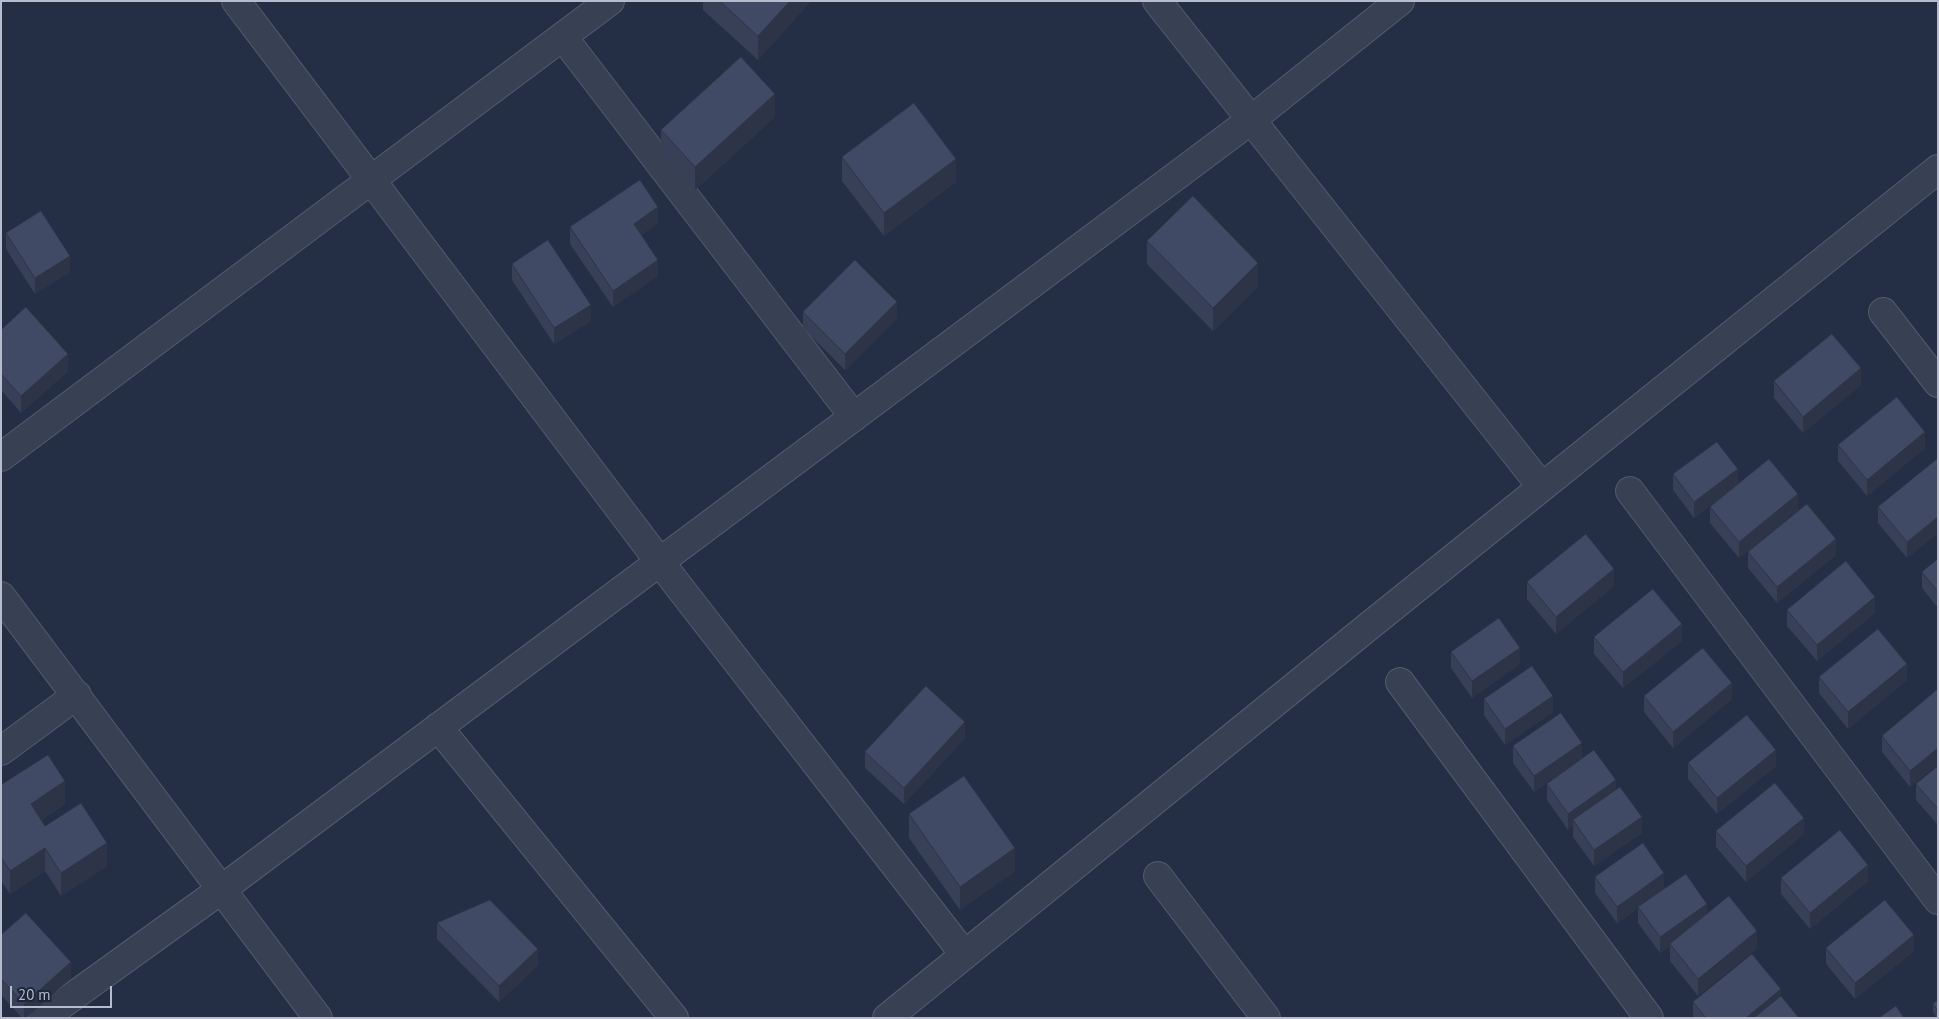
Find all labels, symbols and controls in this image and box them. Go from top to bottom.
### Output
scale bar [12,976,115,1008]
text: 20 m [18,985,51,1004]

